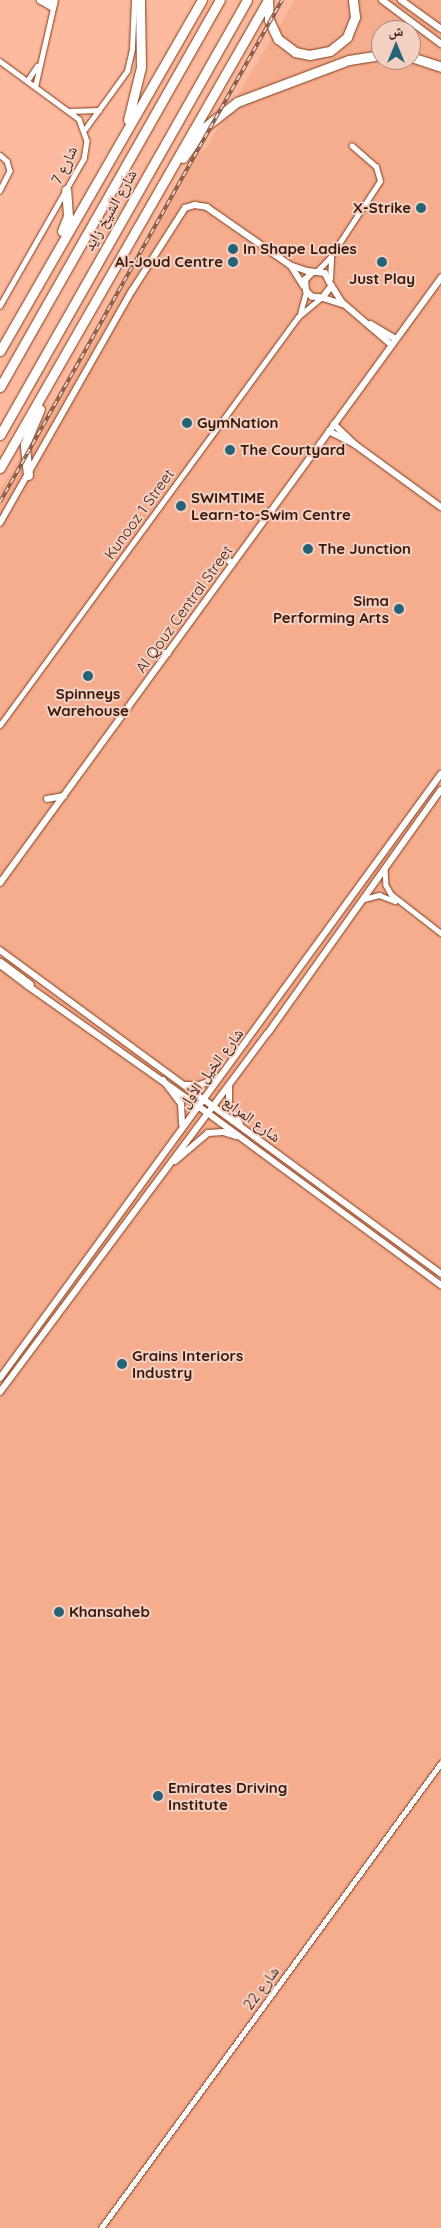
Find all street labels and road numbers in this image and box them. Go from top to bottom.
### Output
street label: شارع 7 [47,143,81,187]
street label: شارع الشيخ زايد [80,166,140,254]
street label: Kunooz 1 Street [100,465,178,563]
street label: Al Qouz Central Street [132,542,236,676]
street label: شارع الخيل الأول [175,1025,247,1111]
street label: شارع المرابع [220,1092,284,1146]
street label: شارع 22 [239,1963,283,2013]

